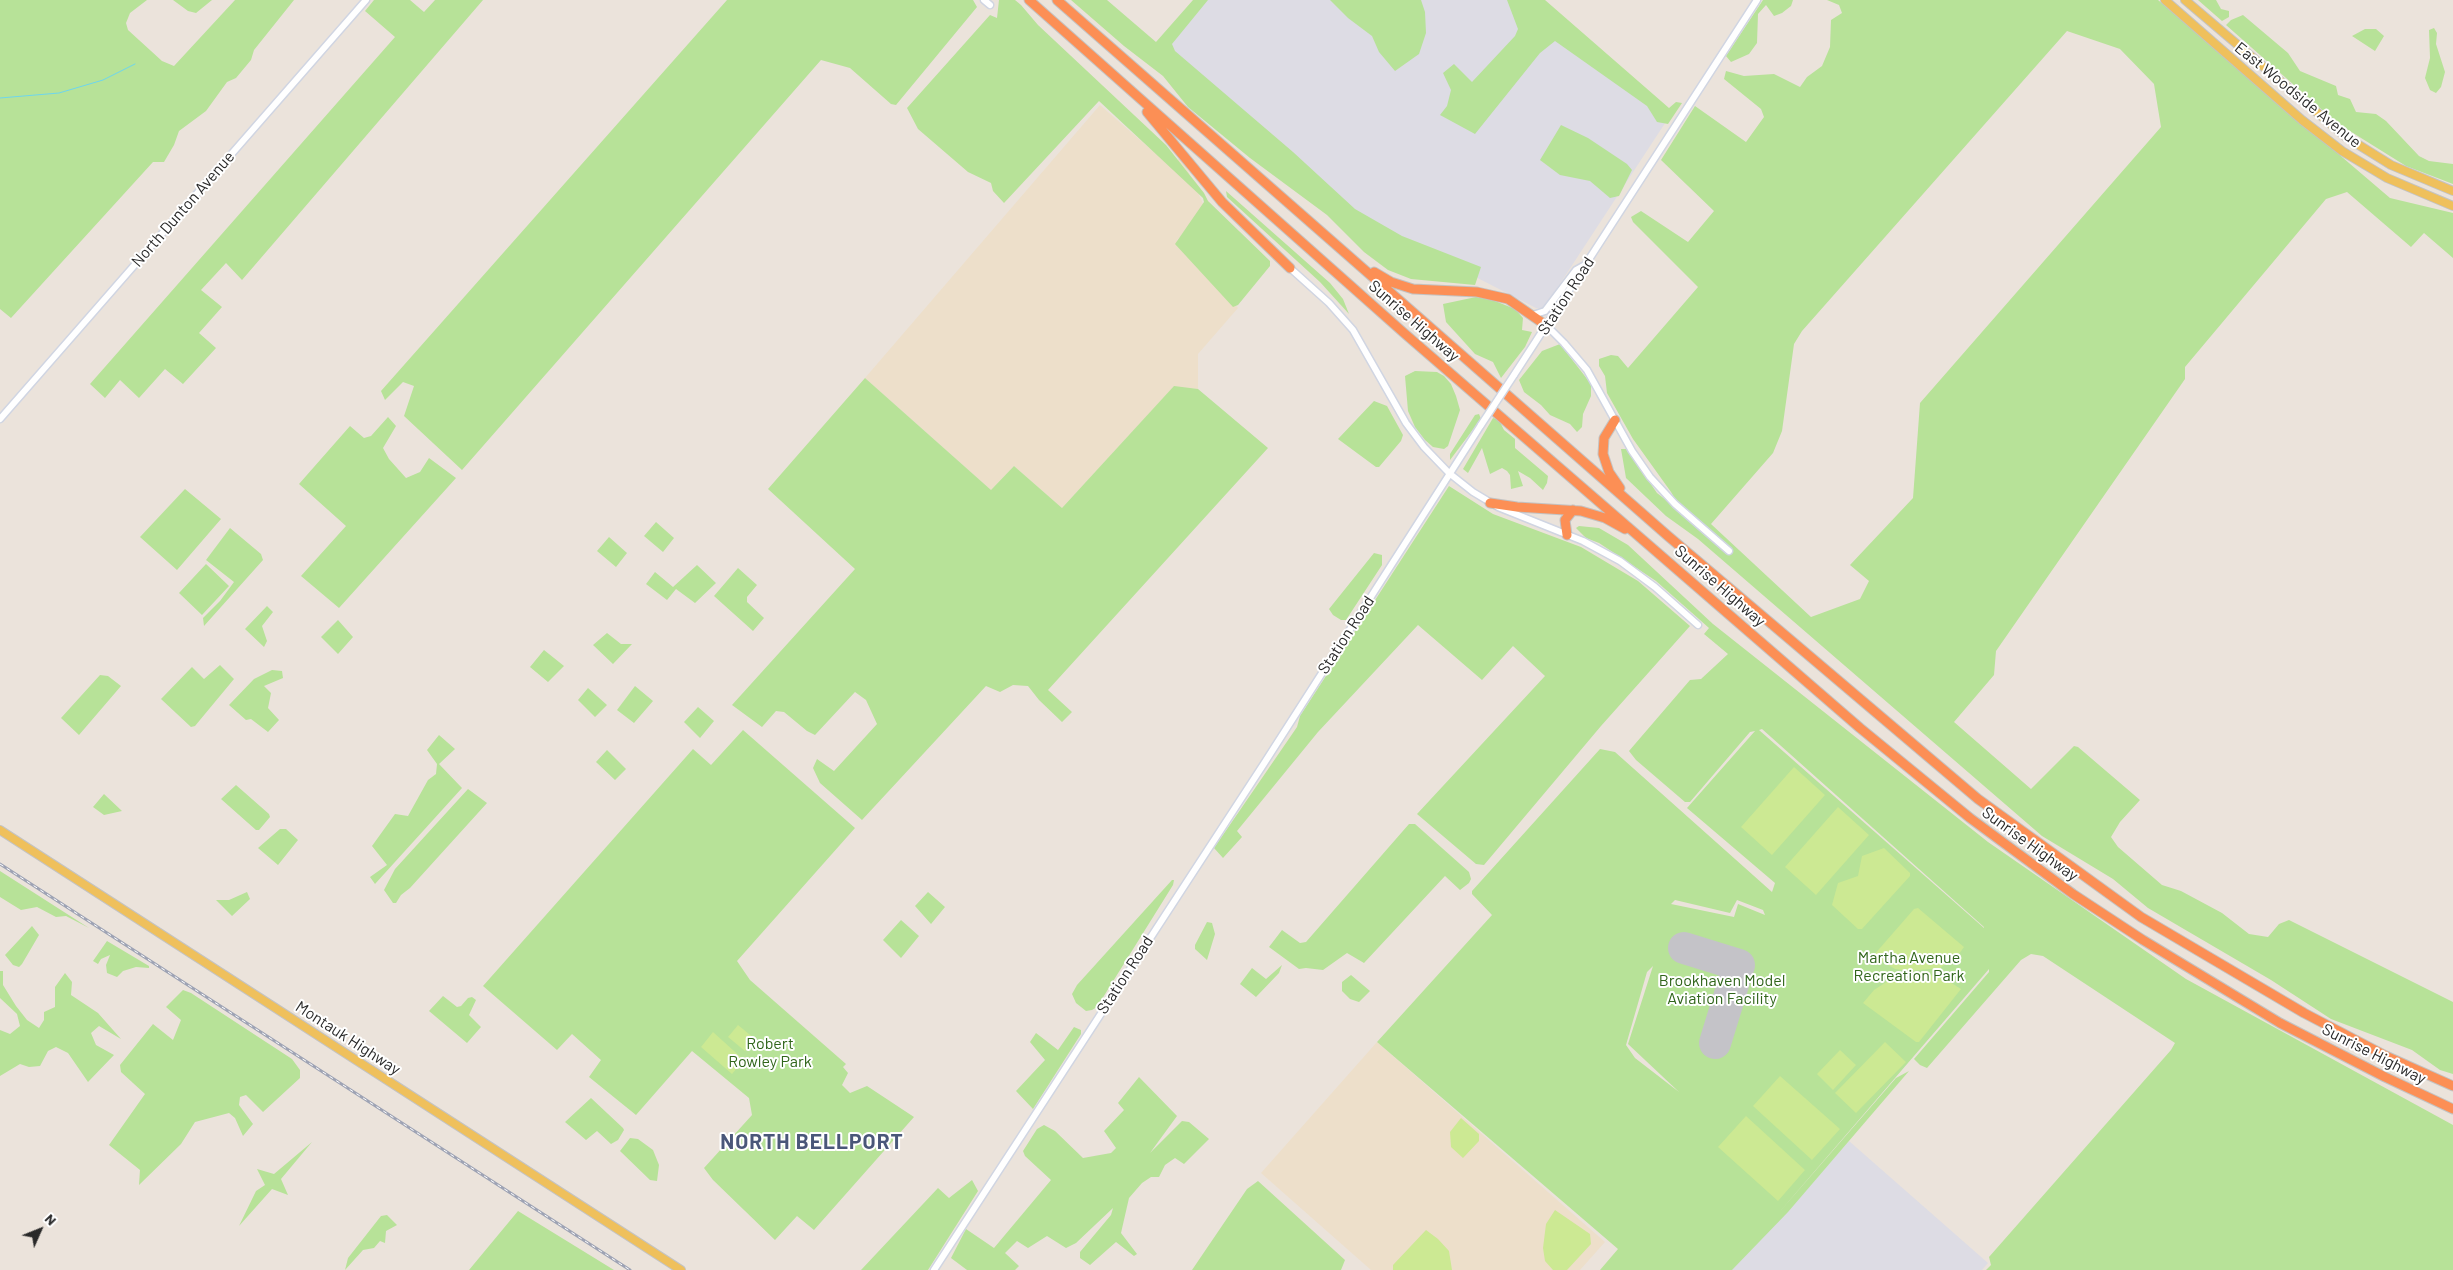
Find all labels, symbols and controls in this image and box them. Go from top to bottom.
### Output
street label: East Woodside Avenue [2231,38,2365,152]
street label: North Dunton Avenue [128,147,238,271]
street label: Station Road [1534,253,1598,339]
street label: Sunrise Highway [1365,276,1463,366]
street label: Sunrise Highway [1671,541,1769,631]
street label: Station Road [1314,592,1378,678]
street label: Sunrise Highway [1978,803,2082,885]
street label: Station Road [1093,932,1157,1018]
park label: Martha Avenue Recreation Park [1854,948,1964,986]
park label: Brookhaven Model Aviation Facility [1659,971,1785,1009]
street label: Montauk Highway [292,997,404,1079]
street label: Sunrise Highway [2319,1020,2429,1088]
park label: Robert Rowley Park [728,1034,812,1072]
district label: NORTH BELLPORT [718,1129,906,1155]
north arrow [15,1205,65,1255]
text: N [42,1210,60,1228]

